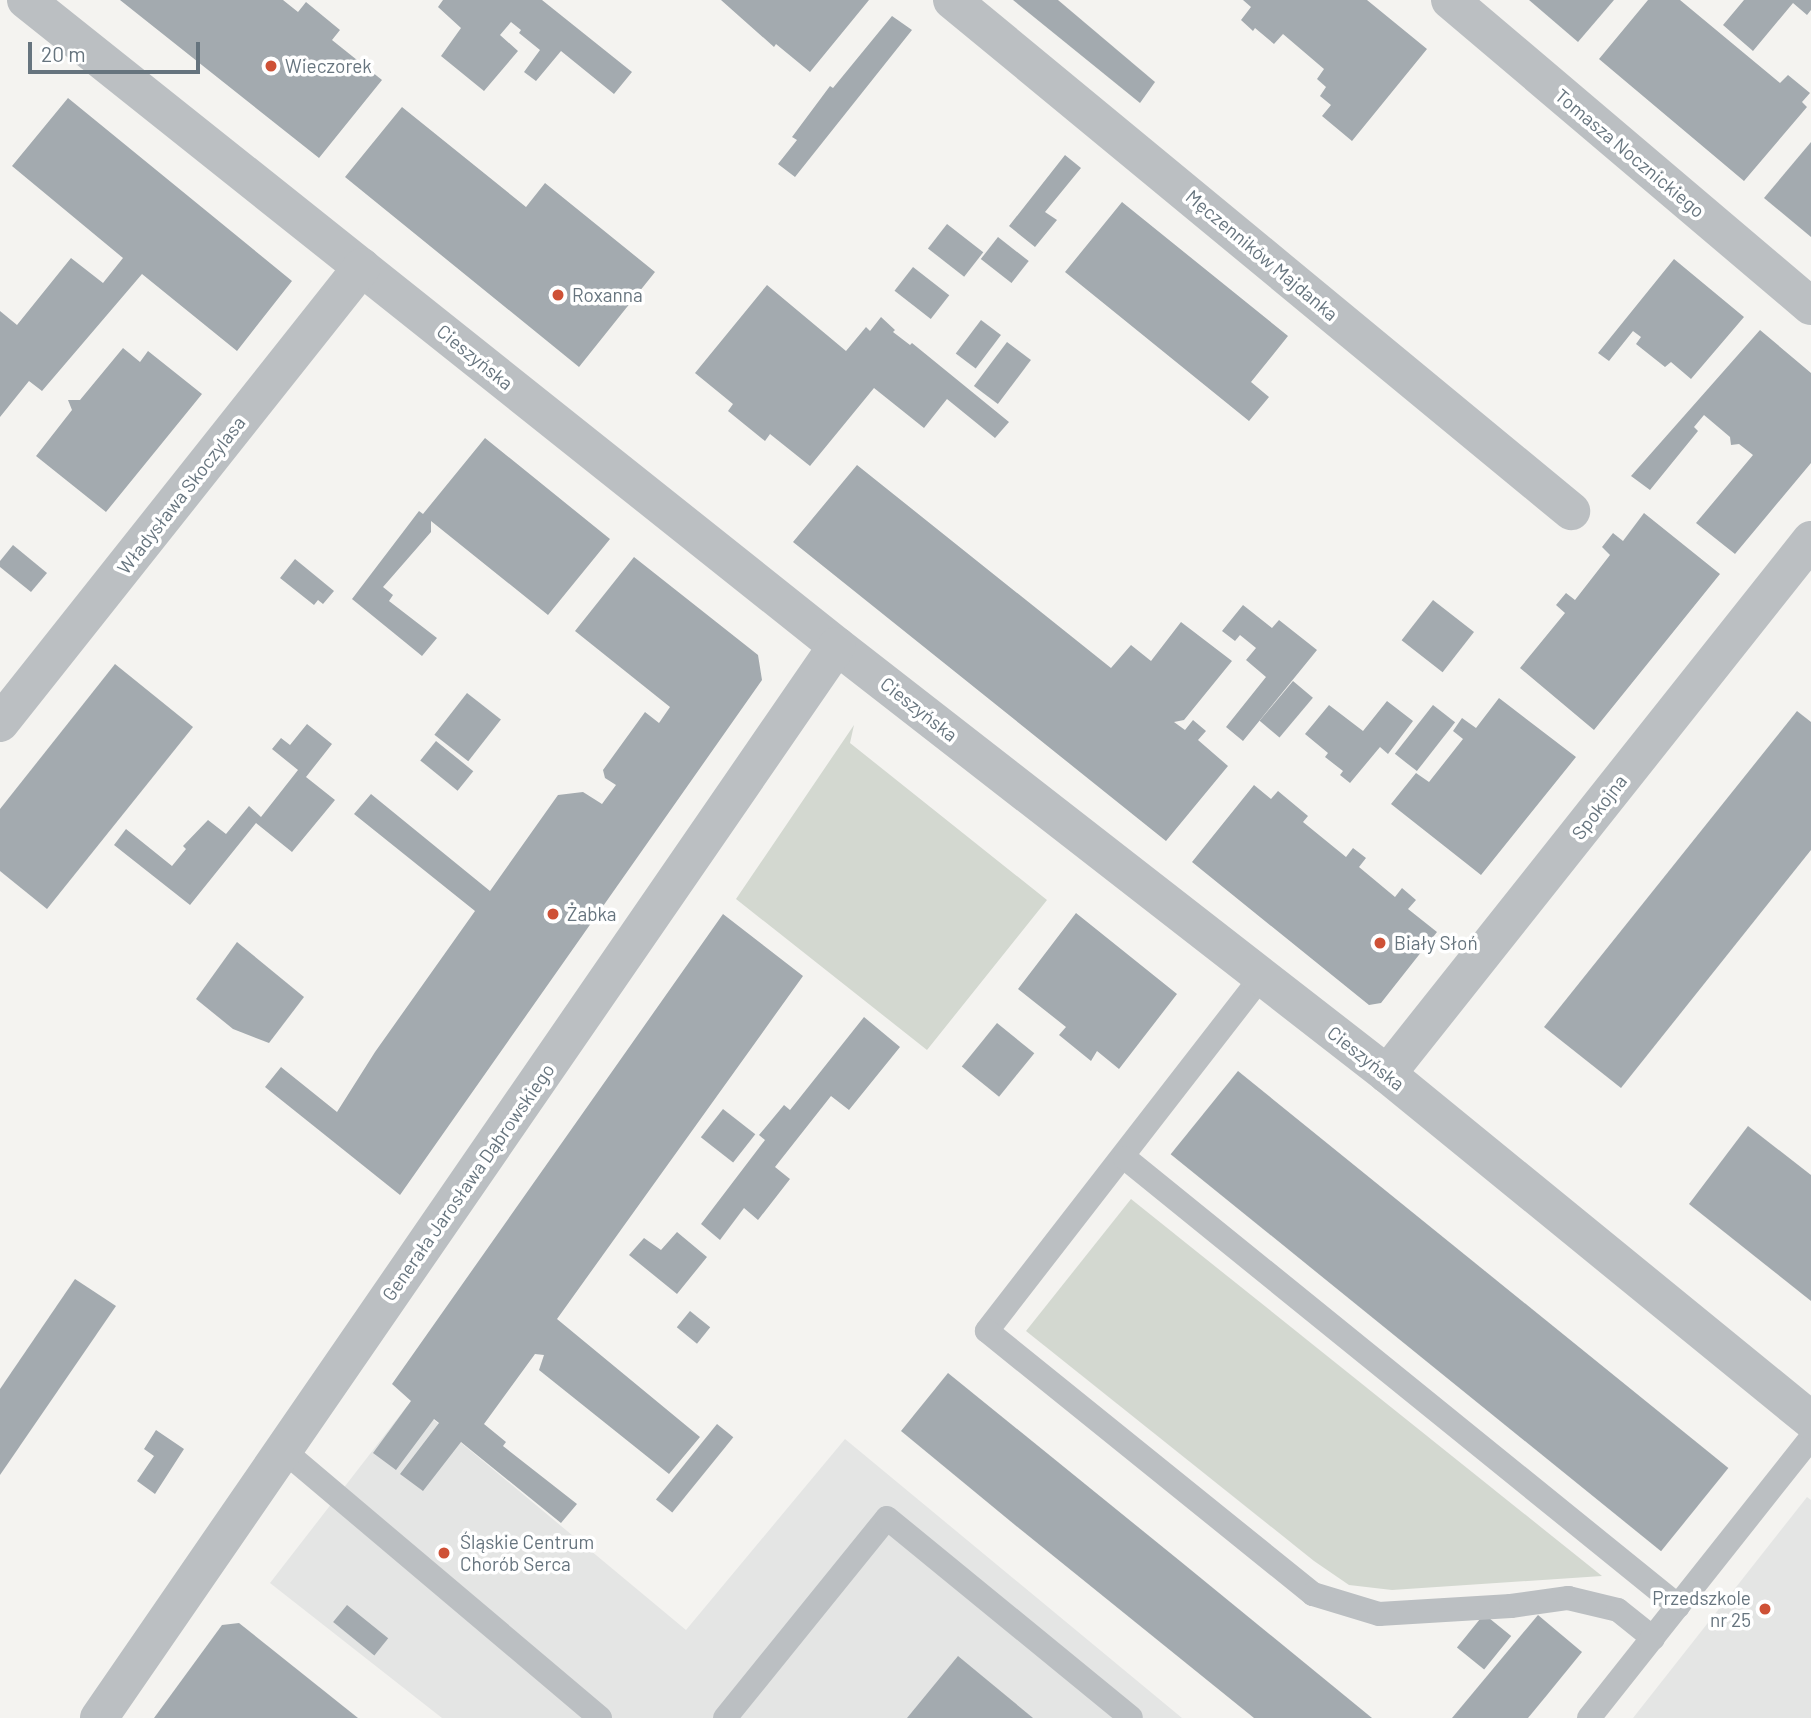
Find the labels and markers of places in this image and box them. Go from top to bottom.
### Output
place label: Wieczorek [285,55,372,77]
marker: Wieczorek [263,58,279,74]
place label: Roxanna [572,284,643,306]
marker: Roxanna [550,287,566,303]
place label: Żabka [567,903,617,925]
marker: Żabka [545,906,561,922]
place label: Biały Słoń [1394,932,1478,954]
marker: Biały Słoń [1372,935,1388,951]
place label: Śląskie Centrum Chorób Serca [460,1531,594,1575]
marker: Śląskie Centrum Chorób Serca [434,1543,454,1563]
place label: Przedszkole nr 25 [1652,1587,1751,1631]
marker: Przedszkole nr 25 [1757,1601,1773,1617]

